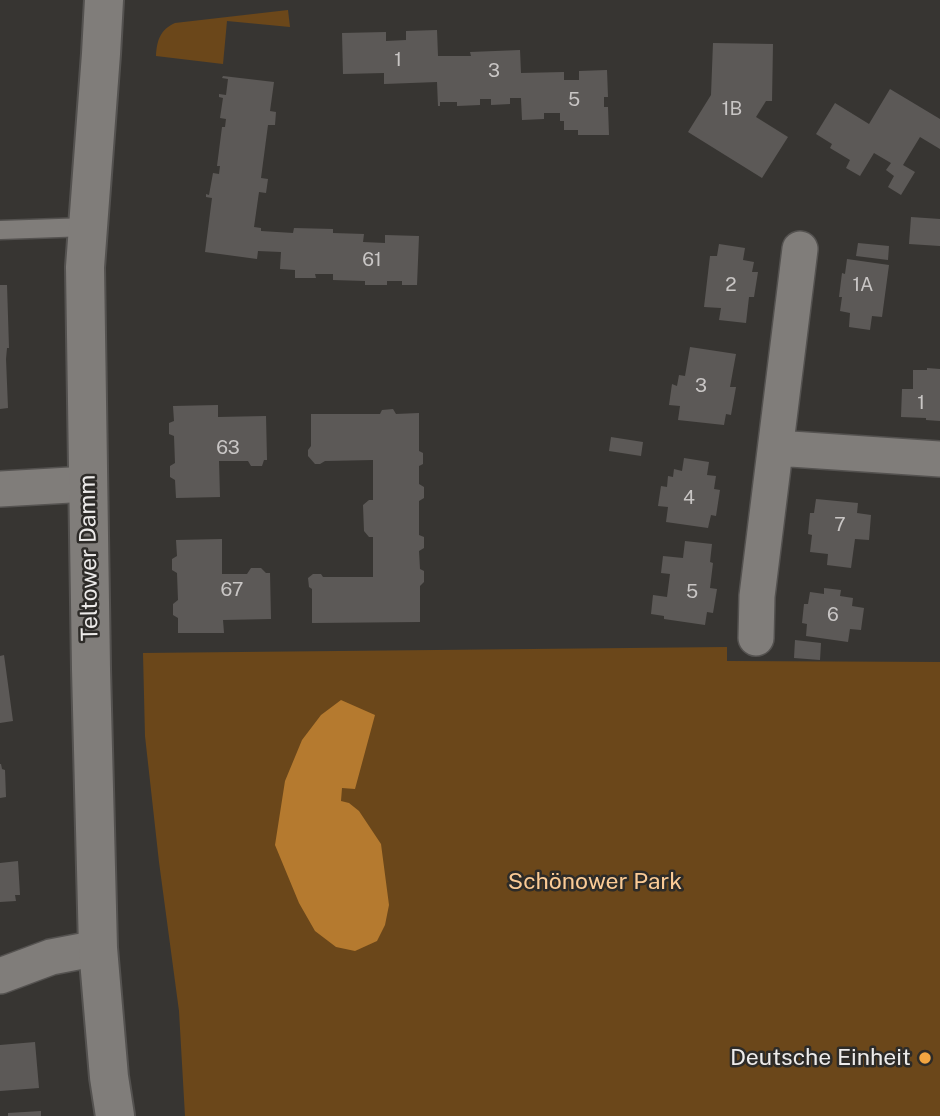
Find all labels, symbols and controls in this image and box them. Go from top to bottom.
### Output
house number: 1 [394,49,402,71]
house number: 3 [488,60,500,82]
house number: 5 [568,89,580,111]
house number: 1B [722,98,742,120]
house number: 61 [362,249,382,271]
house number: 2 [725,274,737,296]
house number: 1A [852,274,874,296]
house number: 3 [695,375,707,397]
house number: 1 [917,392,925,414]
house number: 63 [216,437,240,459]
street label: Teltower Damm [74,475,104,641]
house number: 4 [683,487,695,509]
house number: 7 [834,514,846,536]
house number: 67 [221,579,243,601]
house number: 5 [686,581,698,603]
house number: 6 [827,604,839,626]
park label: Schönower Park [508,868,682,896]
place label: Deutsche Einheit [730,1044,911,1072]
marker: Deutsche Einheit [917,1050,933,1066]

